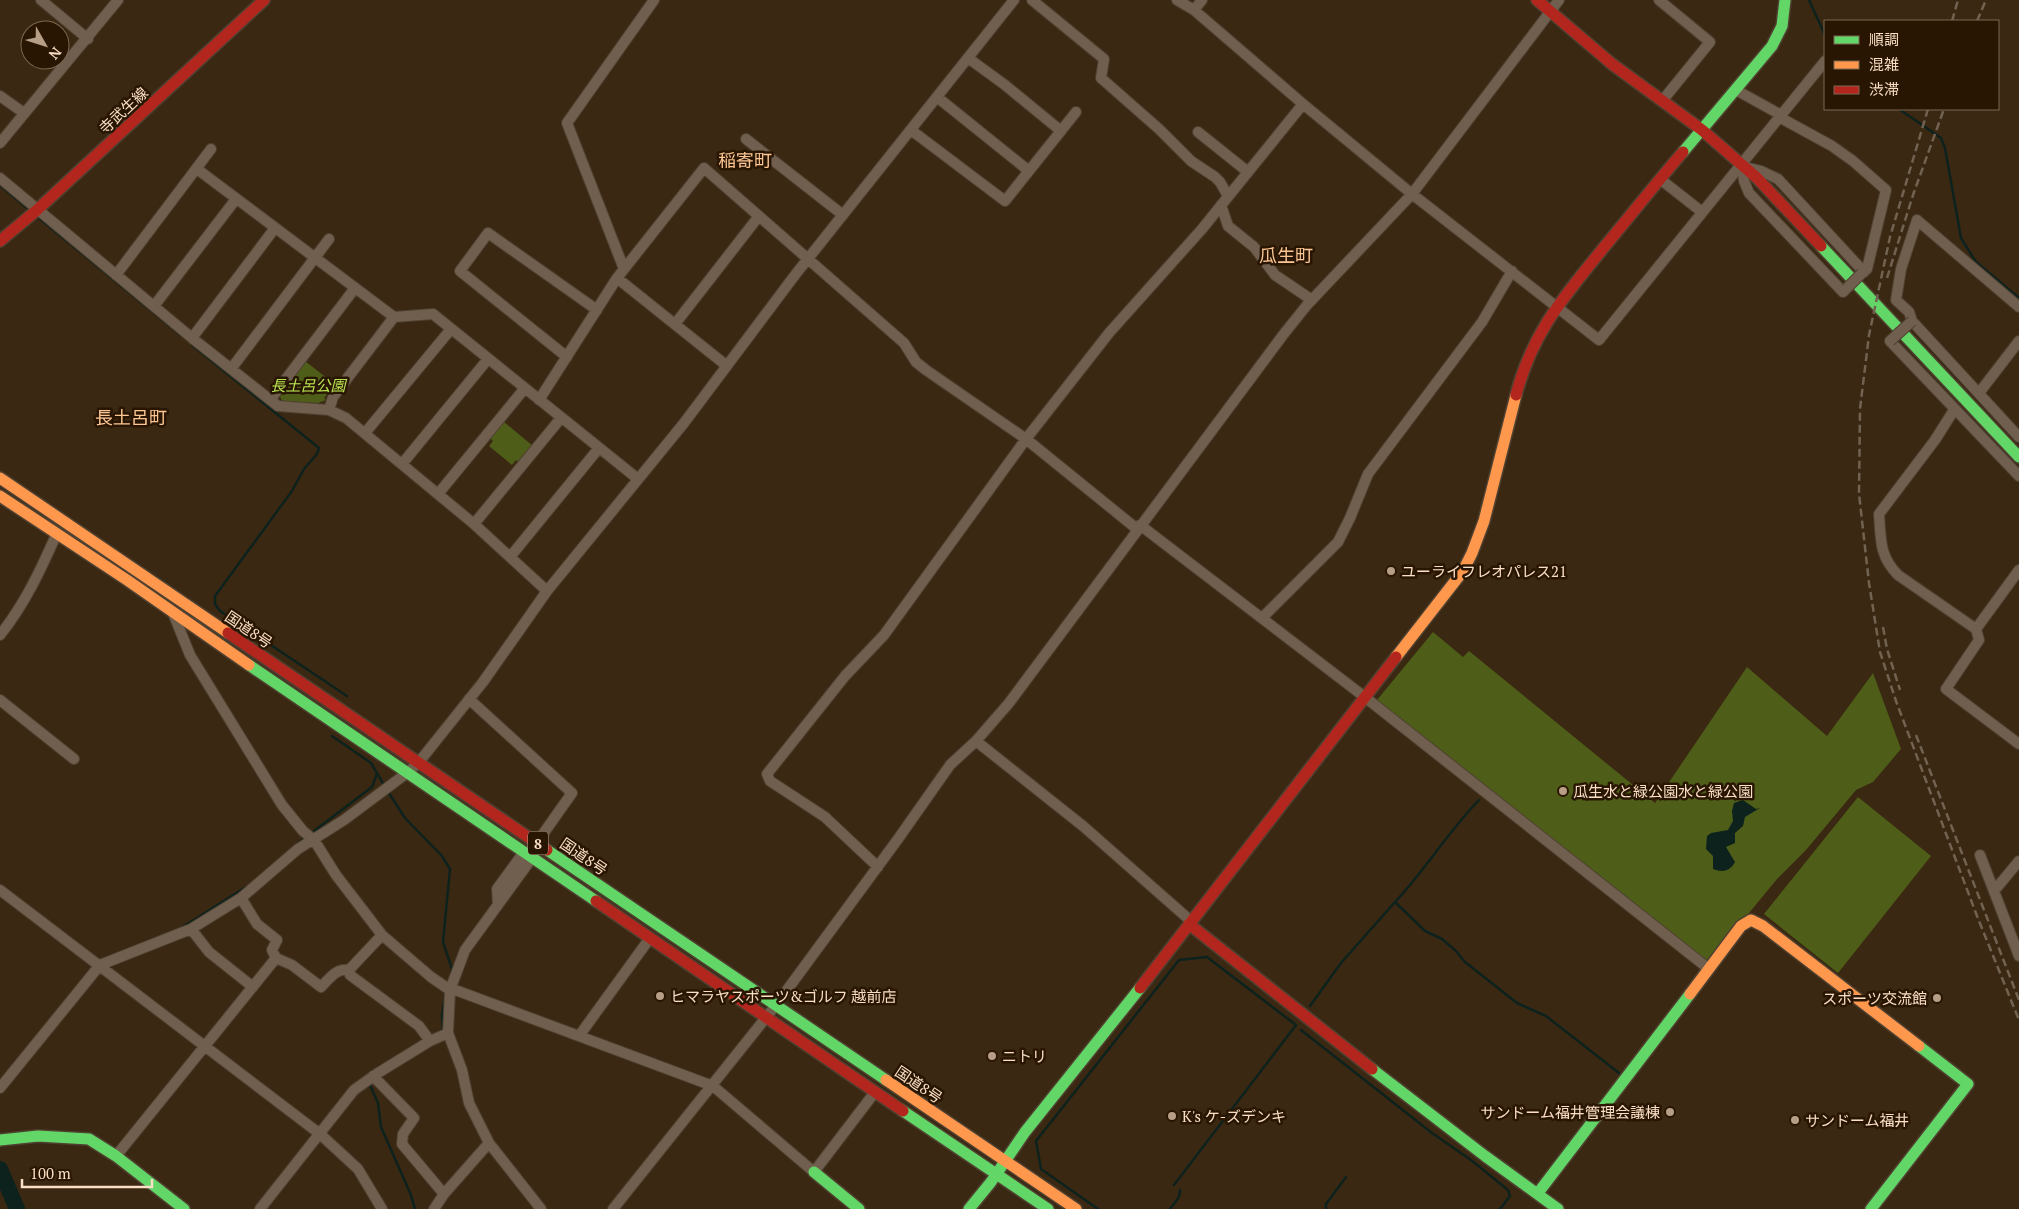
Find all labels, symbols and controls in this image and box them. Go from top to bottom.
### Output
north arrow [20,20,70,70]
legend [1824,20,1999,110]
text: 順調 [1869,29,1899,49]
text: N [45,43,66,64]
text: 混雑 [1869,54,1899,74]
text: 渋滞 [1869,79,1899,99]
street label: 寺武生線 [94,82,152,138]
district label: 稲寄町 [718,148,772,172]
district label: 瓜生町 [1259,243,1313,267]
park label: 長土呂公園 [270,375,347,395]
district label: 長土呂町 [95,405,167,429]
place label: ユーライフレオパレス21 [1401,561,1567,581]
marker: ユーライフレオパレス21 [1385,565,1397,577]
street label: 国道8号 [221,606,277,652]
place label: 瓜生水と緑公園水と緑公園 [1573,781,1753,801]
marker: 瓜生水と緑公園水と緑公園 [1557,785,1569,797]
road number: 8 [528,831,548,854]
street label: 国道8号 [556,833,612,879]
place label: ヒマラヤスポーツ&ゴルフ 越前店 [670,986,896,1006]
place label: スポーツ交流館 [1822,988,1927,1008]
marker: ヒマラヤスポーツ&ゴルフ 越前店 [654,990,666,1002]
marker: スポーツ交流館 [1931,992,1943,1004]
place label: ニトリ [1002,1046,1047,1066]
marker: ニトリ [986,1050,998,1062]
street label: 国道8号 [891,1061,947,1107]
place label: サンドーム福井管理会議棟 [1480,1102,1660,1122]
place label: K's ケ-ズデンキ [1182,1106,1286,1126]
marker: サンドーム福井管理会議棟 [1664,1106,1676,1118]
marker: K's ケ-ズデンキ [1166,1110,1178,1122]
place label: サンドーム福井 [1805,1110,1910,1130]
marker: サンドーム福井 [1789,1114,1801,1126]
scale bar [22,1156,152,1188]
text: 100 m [30,1163,71,1183]

